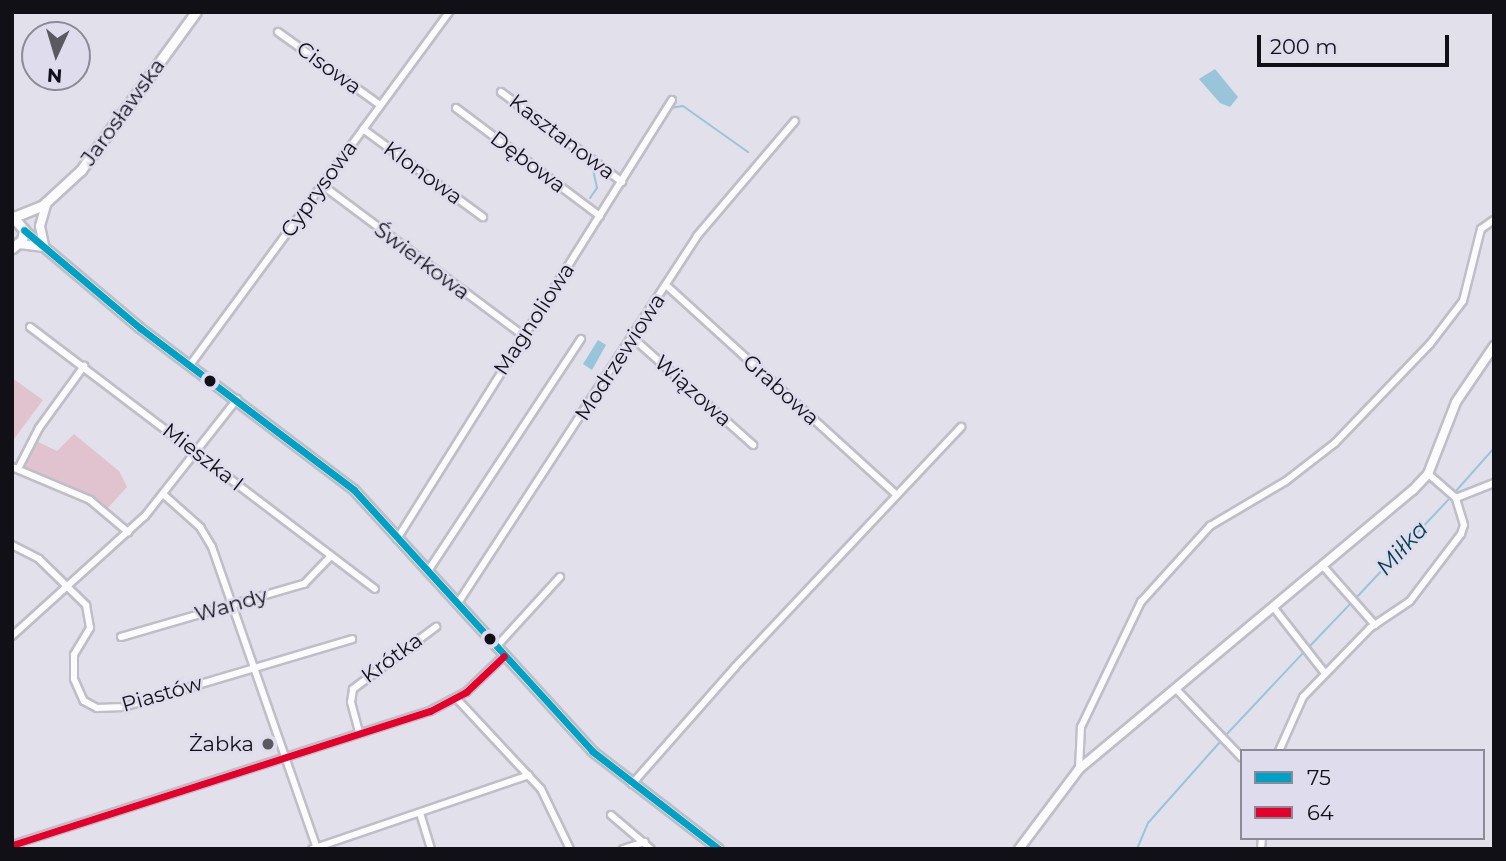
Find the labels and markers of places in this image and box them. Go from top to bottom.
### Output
unlabelled marker [203,374,217,388]
unlabelled marker [483,632,497,646]
place label: Żabka [189,731,254,757]
marker: Żabka [260,736,276,752]

